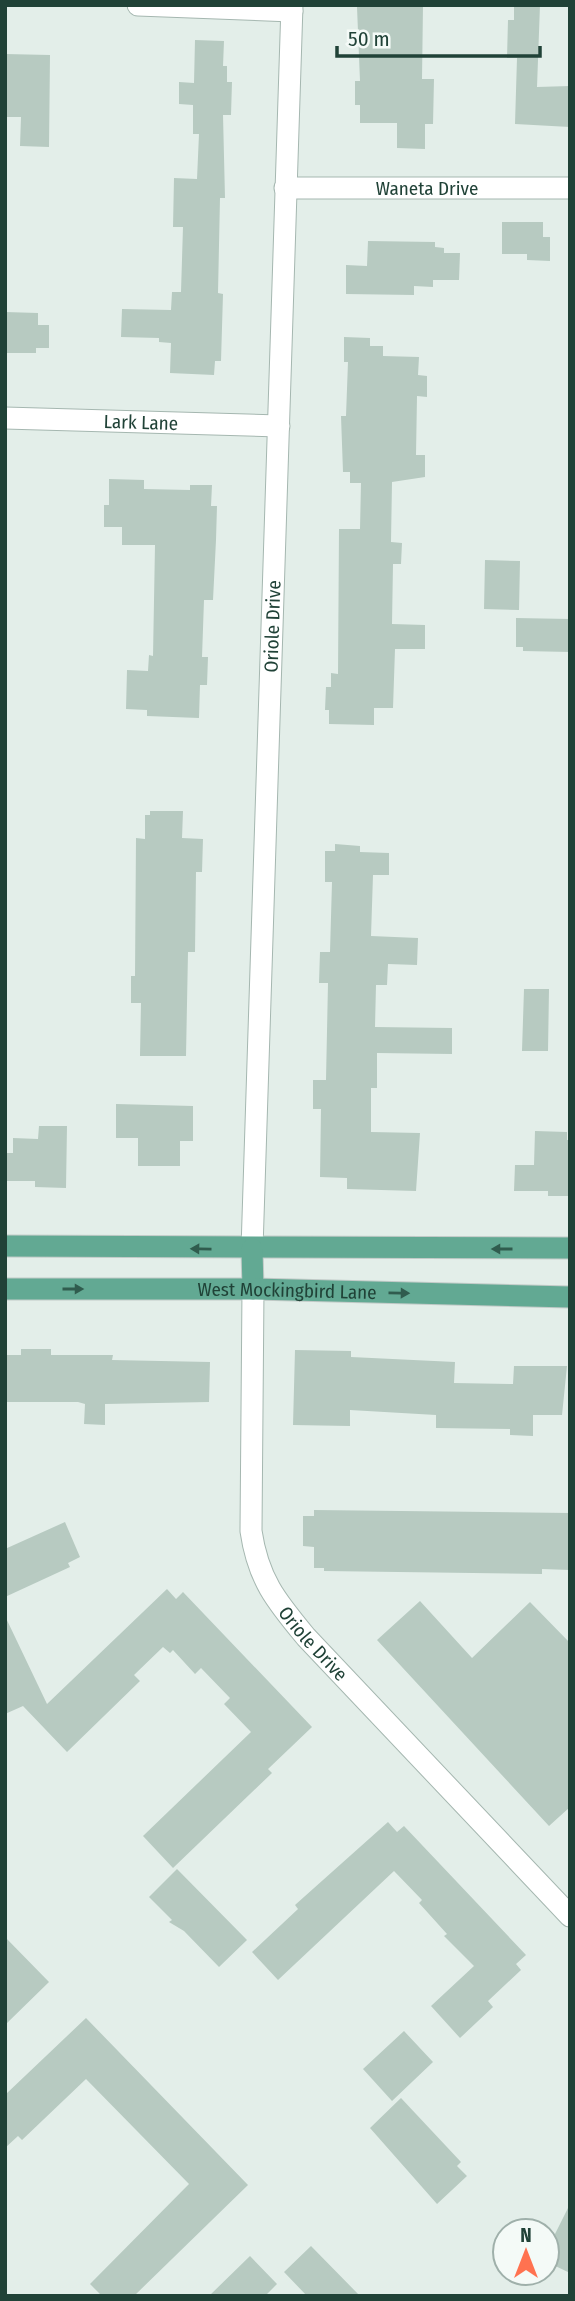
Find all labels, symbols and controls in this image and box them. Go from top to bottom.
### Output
scale bar [337,14,540,58]
text: 50 m [348,26,390,52]
street label: Waneta Drive [376,177,478,200]
street label: Lark Lane [103,409,179,435]
street label: Oriole Drive [259,580,285,673]
one-way arrow [189,1243,211,1254]
one-way arrow [490,1243,512,1255]
street label: West Mockingbird Lane [197,1278,377,1304]
one-way arrow [63,1283,85,1295]
one-way arrow [388,1287,410,1298]
street label: Oriole Drive [274,1601,353,1685]
north arrow [491,2217,561,2287]
text: N [520,2224,532,2247]

